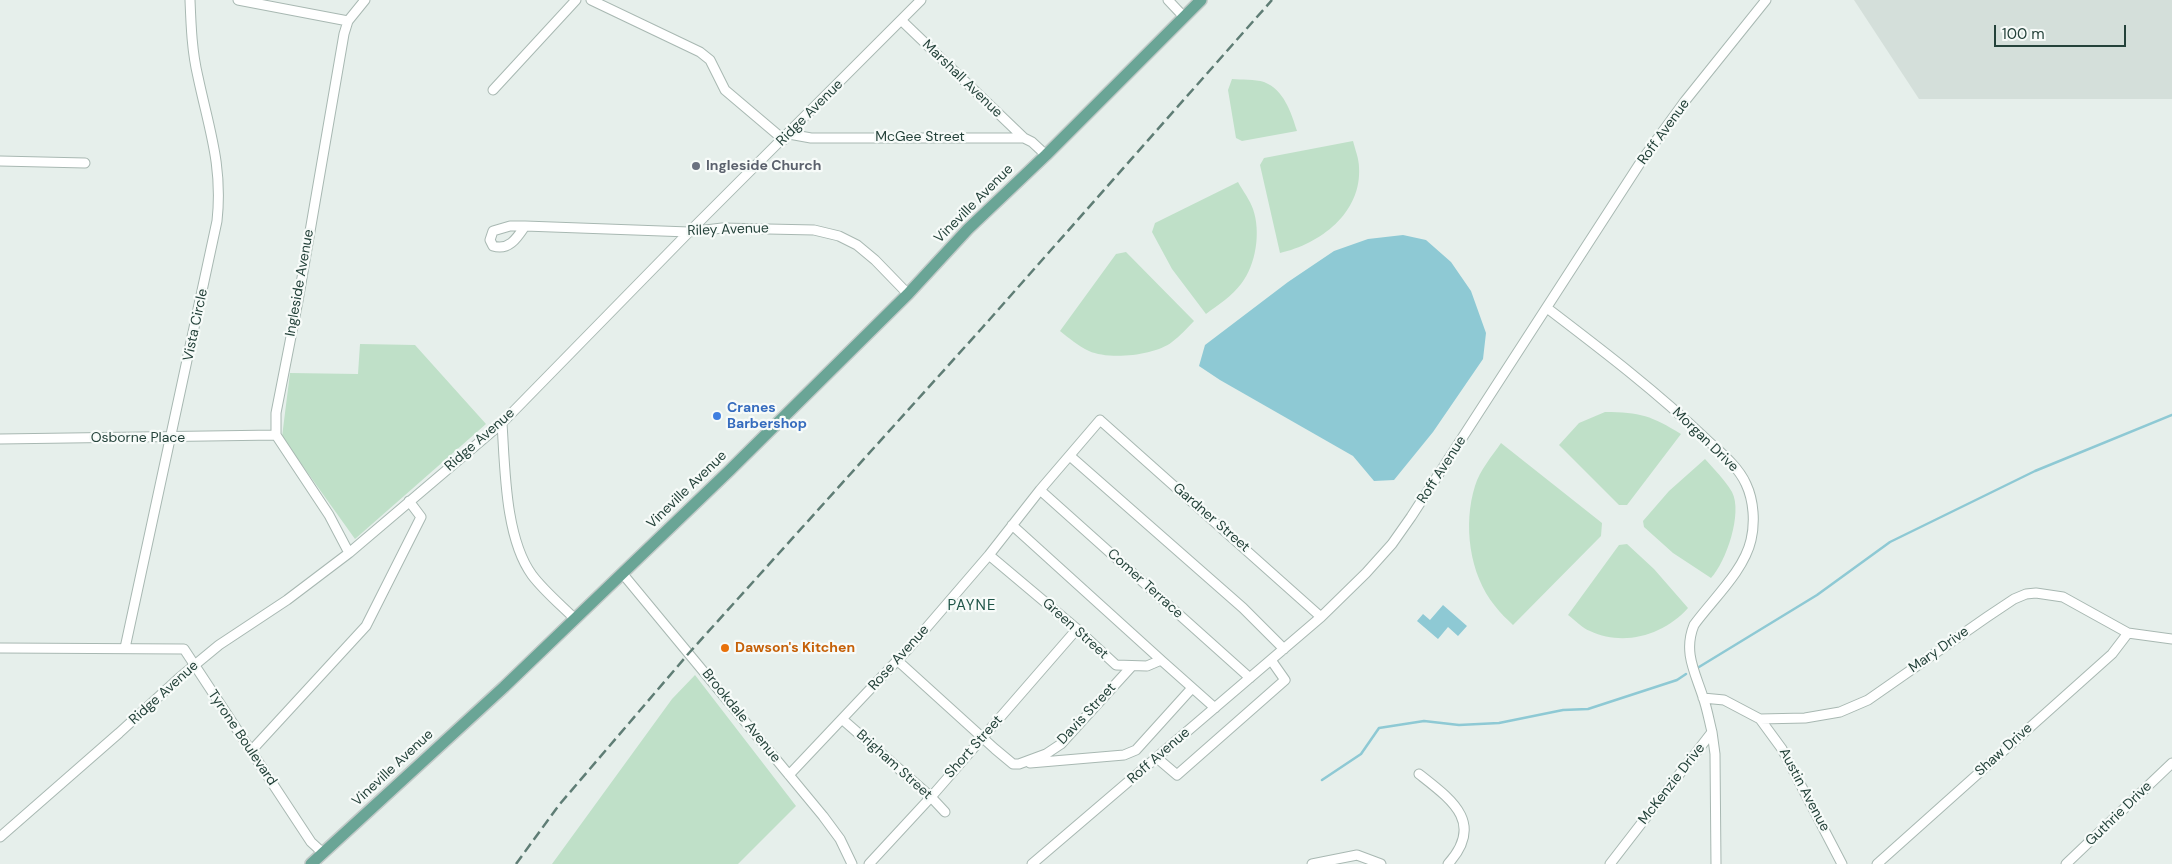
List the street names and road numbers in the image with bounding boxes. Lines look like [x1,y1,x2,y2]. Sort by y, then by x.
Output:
street label: Marshall Avenue [918,37,1006,121]
street label: Ridge Avenue [773,76,847,150]
street label: Roff Avenue [1635,96,1693,168]
street label: McGee Street [875,129,965,145]
street label: Vineville Avenue [931,161,1017,247]
street label: Riley Avenue [687,220,769,240]
street label: Ingleside Avenue [282,228,318,338]
street label: Vista Circle [180,287,212,363]
street label: Morgan Drive [1668,404,1742,476]
street label: Ridge Avenue [442,405,518,475]
street label: Osborne Place [91,430,185,446]
street label: Roff Avenue [1414,433,1470,507]
street label: Vineville Avenue [644,448,730,532]
street label: Gardner Street [1169,480,1253,556]
street label: Comer Terrace [1104,546,1186,622]
street label: Green Street [1039,595,1111,663]
street label: Rose Avenue [865,622,933,694]
street label: Mary Drive [1906,623,1972,677]
street label: Ridge Avenue [126,658,202,728]
street label: Brookdale Avenue [698,666,784,766]
street label: Davis Street [1054,680,1120,748]
street label: Tyrone Boulevard [204,687,280,789]
street label: Short Street [941,712,1007,782]
street label: Shaw Drive [1972,720,2036,780]
street label: Roff Avenue [1124,724,1194,788]
street label: Vineville Avenue [349,726,437,810]
street label: Brigham Street [853,727,935,803]
street label: McKenzie Drive [1635,740,1709,828]
street label: Austin Avenue [1775,745,1833,835]
street label: Guthrie Drive [2082,778,2156,850]

